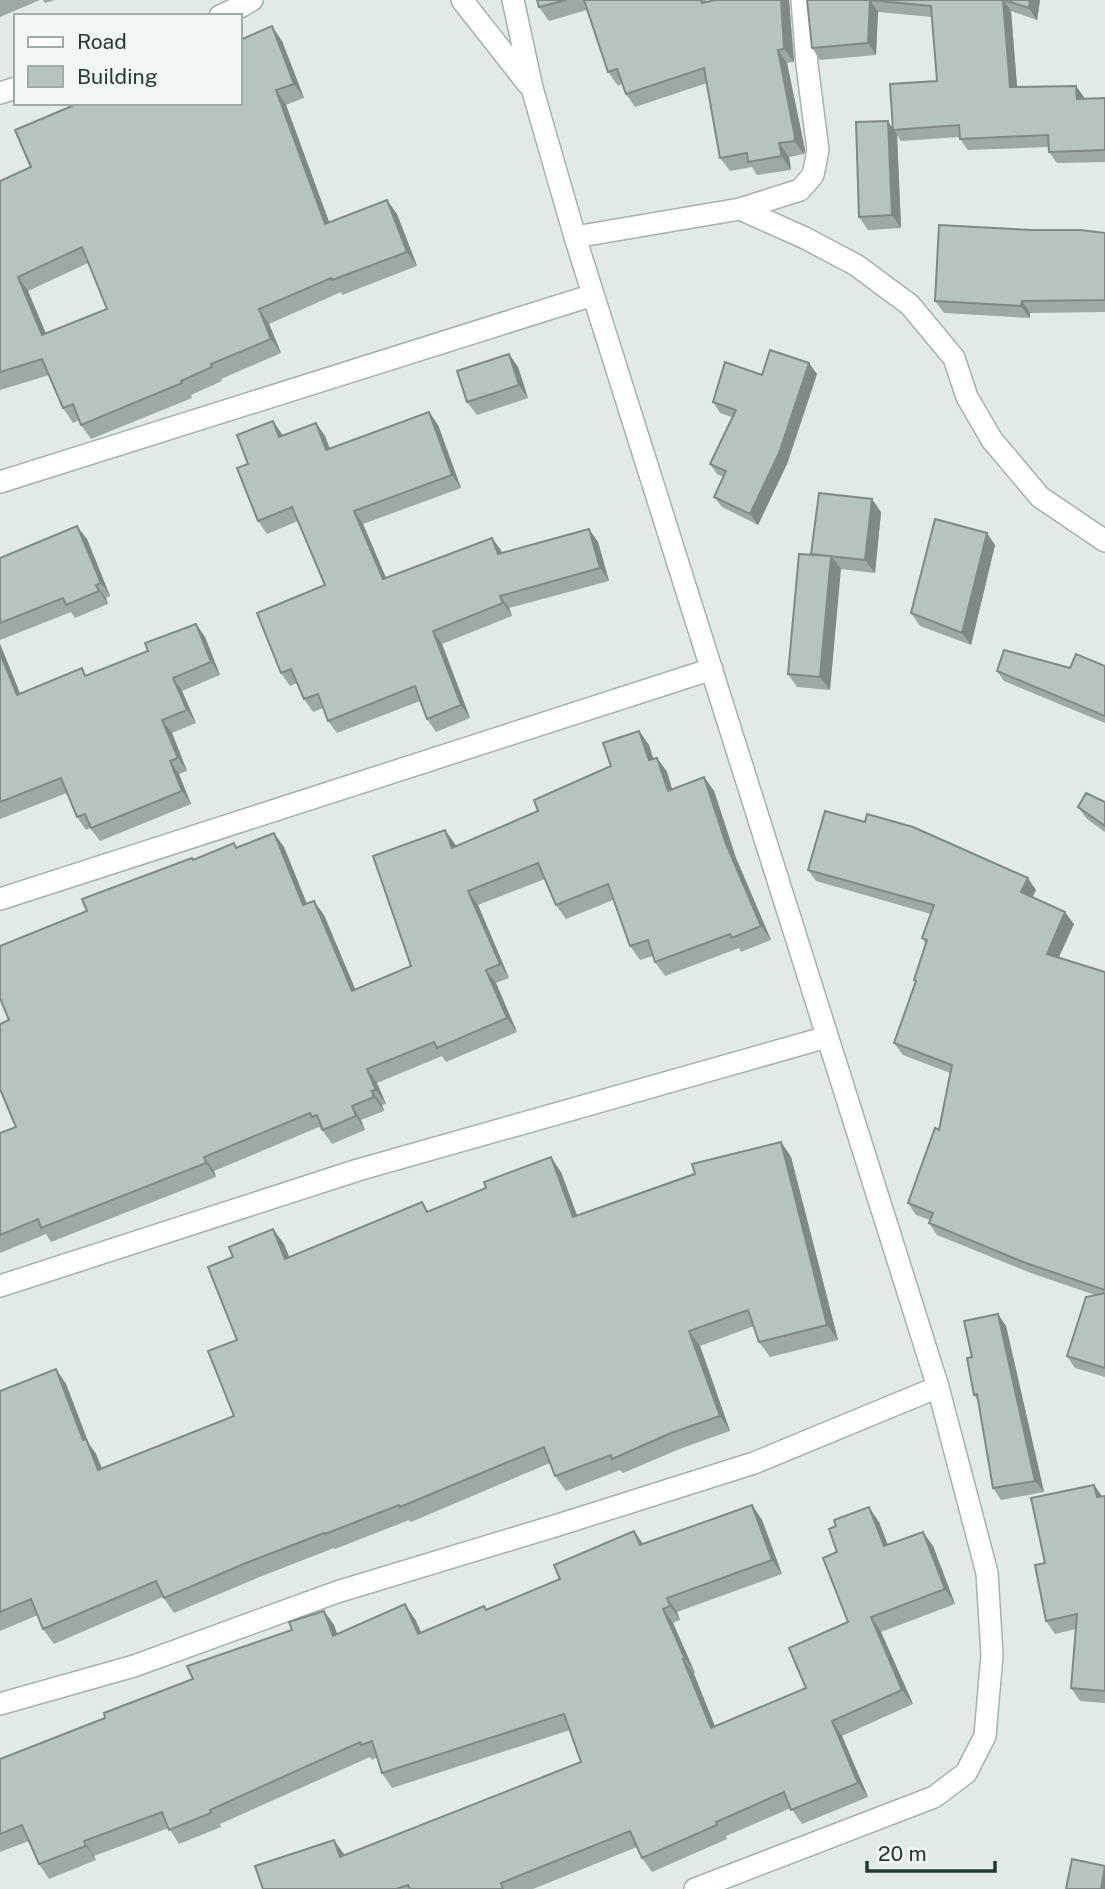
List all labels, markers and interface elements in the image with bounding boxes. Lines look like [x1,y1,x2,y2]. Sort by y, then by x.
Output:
legend [14,14,242,105]
text: Road [77,29,127,54]
text: Building [77,64,158,89]
scale bar [867,1829,995,1873]
text: 20 m [878,1841,927,1866]

